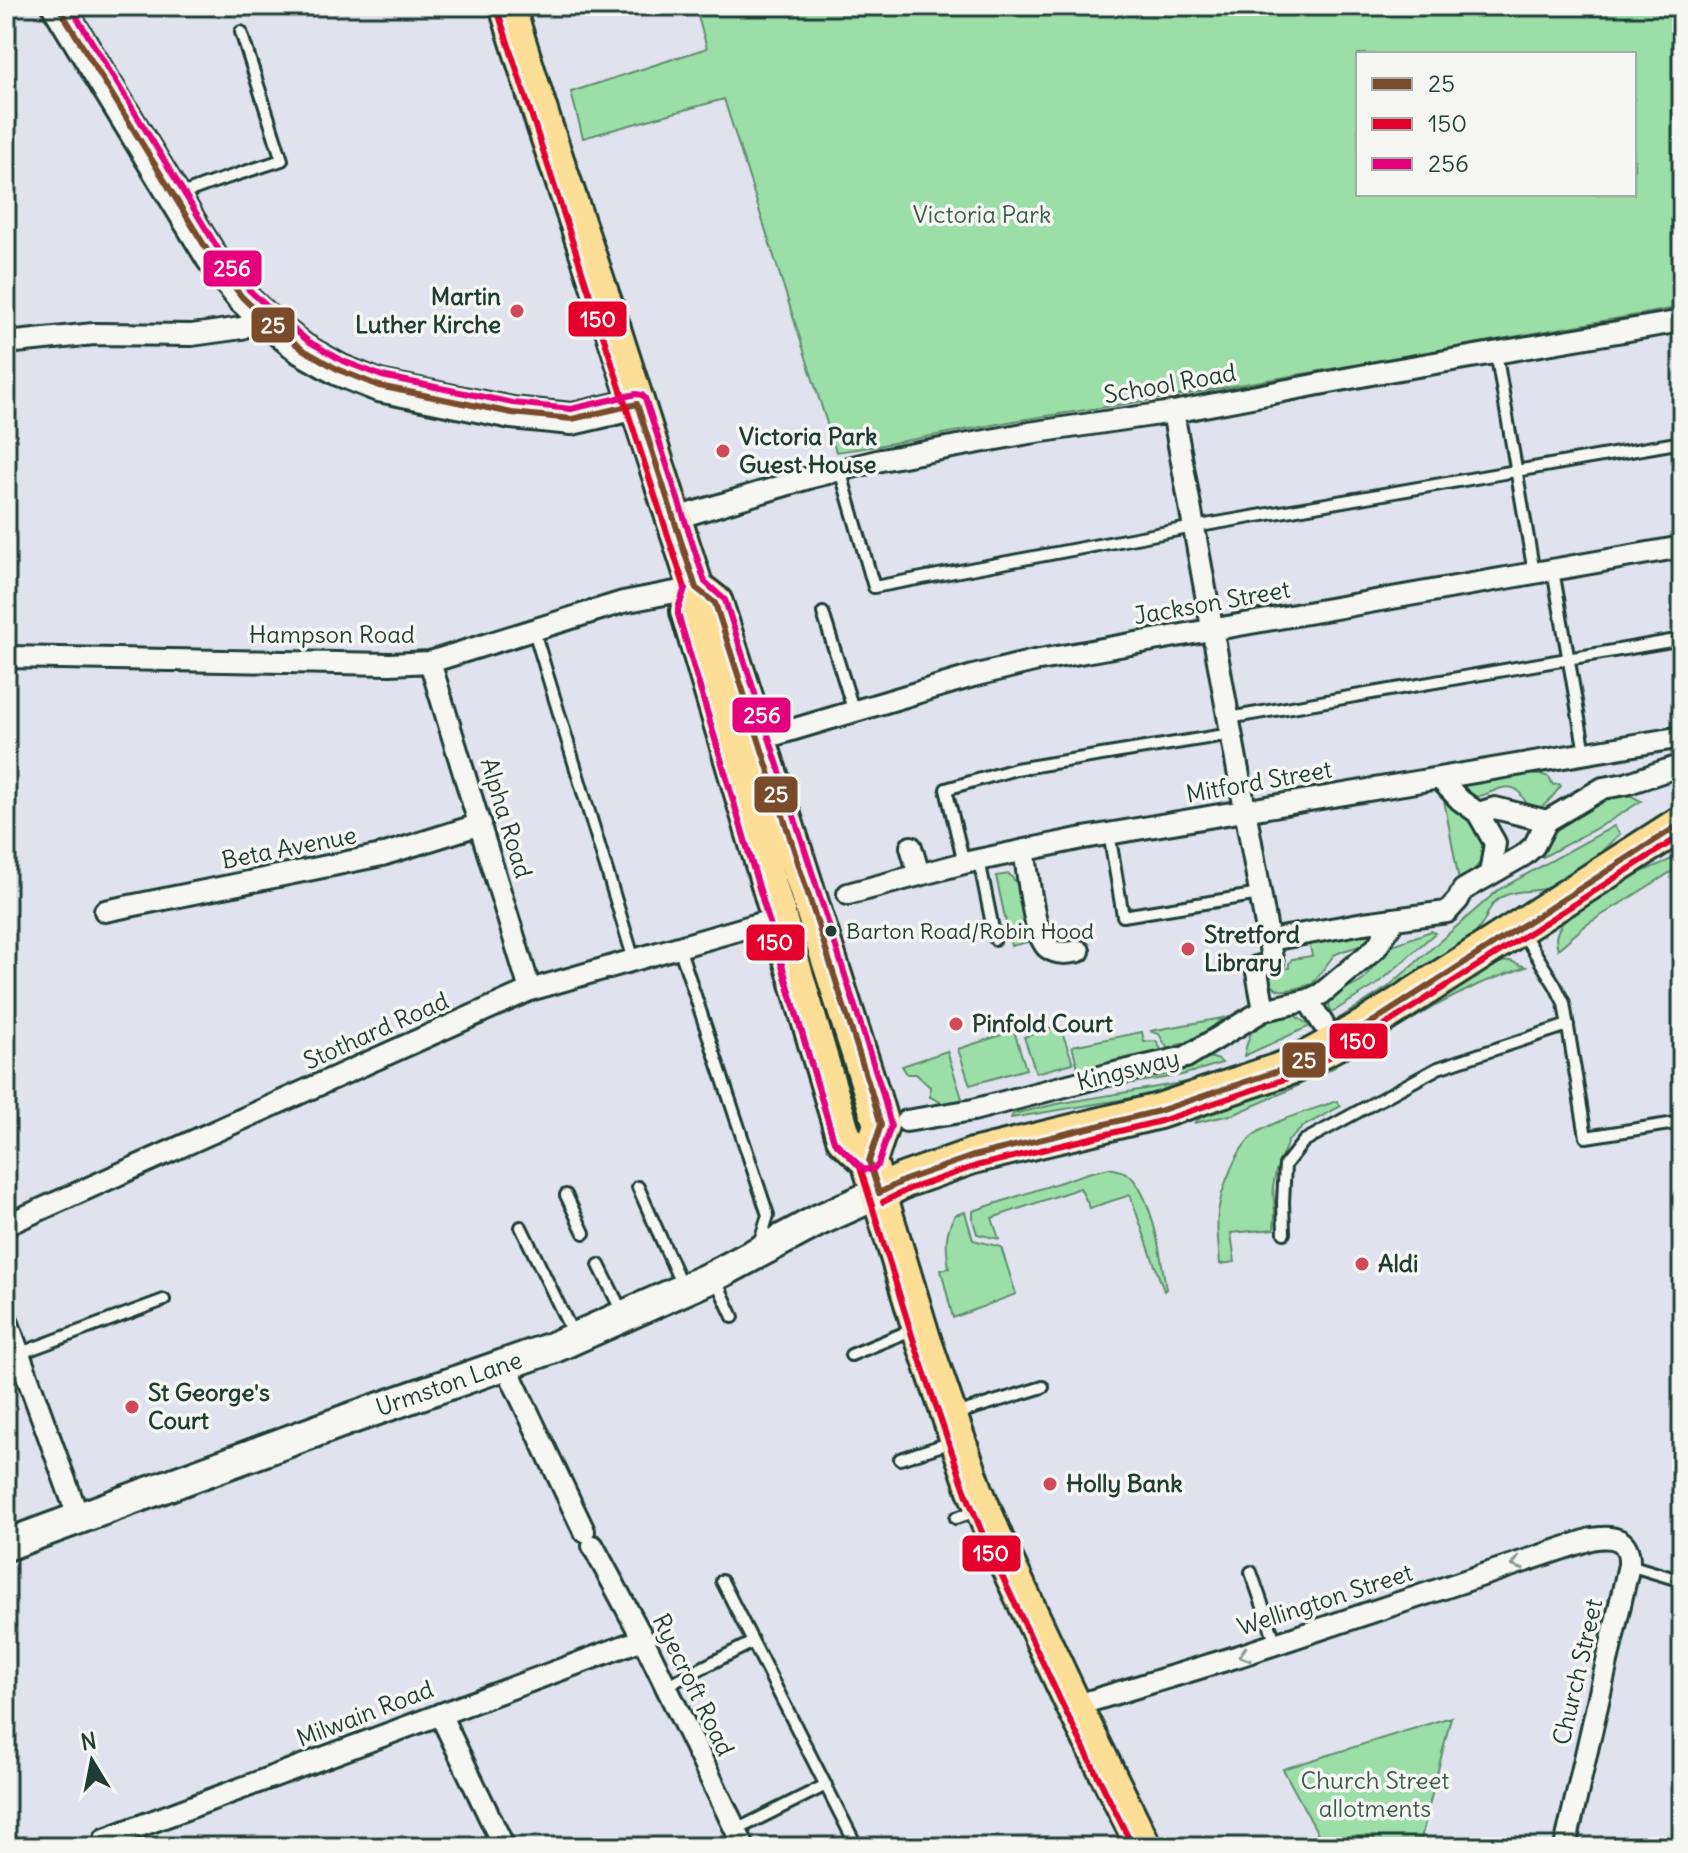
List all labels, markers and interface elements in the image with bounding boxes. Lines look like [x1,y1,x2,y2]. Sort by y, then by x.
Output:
legend [1356,52,1636,196]
text: 25 [1428,68,1455,98]
text: 150 [1428,108,1467,138]
text: 256 [1428,148,1469,178]
park label: Victoria Park [913,199,1051,229]
line badge: 256 [202,249,263,288]
text: 256 [213,254,251,282]
place label: Martin Luther Kirche [355,281,501,339]
line badge: 150 [567,300,628,338]
marker: Martin Luther Kirche [508,302,526,320]
text: 150 [580,305,616,333]
line badge: 25 [250,306,296,344]
text: 25 [261,311,285,339]
street label: School Road [1101,357,1238,409]
place label: Victoria Park Guest House [739,421,877,479]
marker: Victoria Park Guest House [714,442,732,460]
street label: Jackson Street [1131,574,1292,631]
street label: Hampson Road [249,619,415,649]
line badge: 256 [731,696,792,734]
text: 256 [743,701,781,729]
street label: Mitford Street [1184,753,1334,809]
street label: Alpha Road [474,754,539,881]
line badge: 25 [753,775,799,814]
text: 25 [764,780,788,808]
street label: Beta Avenue [219,819,359,875]
place label: Barton Road/Robin Hood [846,917,1094,945]
place label: Stretford Library [1204,919,1300,977]
line badge: 150 [745,923,806,962]
marker: Barton Road/Robin Hood [823,923,839,939]
text: 150 [757,928,793,956]
marker: Stretford Library [1179,940,1197,958]
street label: Stothard Road [298,985,453,1075]
place label: Pinfold Court [972,1008,1114,1038]
marker: Pinfold Court [947,1015,965,1033]
line badge: 150 [1328,1022,1389,1060]
text: 150 [1340,1027,1376,1055]
line badge: 25 [1281,1041,1327,1079]
street label: Kingsway [1073,1042,1182,1096]
text: 25 [1292,1046,1316,1074]
place label: Aldi [1378,1248,1418,1278]
marker: Aldi [1353,1255,1371,1273]
street label: Urmston Lane [372,1344,526,1422]
place label: St George's Court [148,1377,270,1435]
marker: St George's Court [123,1398,141,1416]
place label: Holly Bank [1066,1468,1182,1498]
marker: Holly Bank [1041,1475,1059,1493]
line badge: 150 [961,1534,1022,1573]
text: 150 [973,1539,1009,1567]
one-way arrow [1511,1554,1525,1570]
street label: Wellington Street [1233,1557,1416,1642]
street label: Church Street [1546,1596,1608,1748]
street label: Ryecroft Road [646,1608,741,1761]
one-way arrow [1237,1645,1251,1661]
street label: Milwain Road [292,1673,437,1753]
north arrow [52,1721,132,1801]
text: N [79,1726,98,1756]
park label: Church Street allotments [1301,1765,1449,1823]

